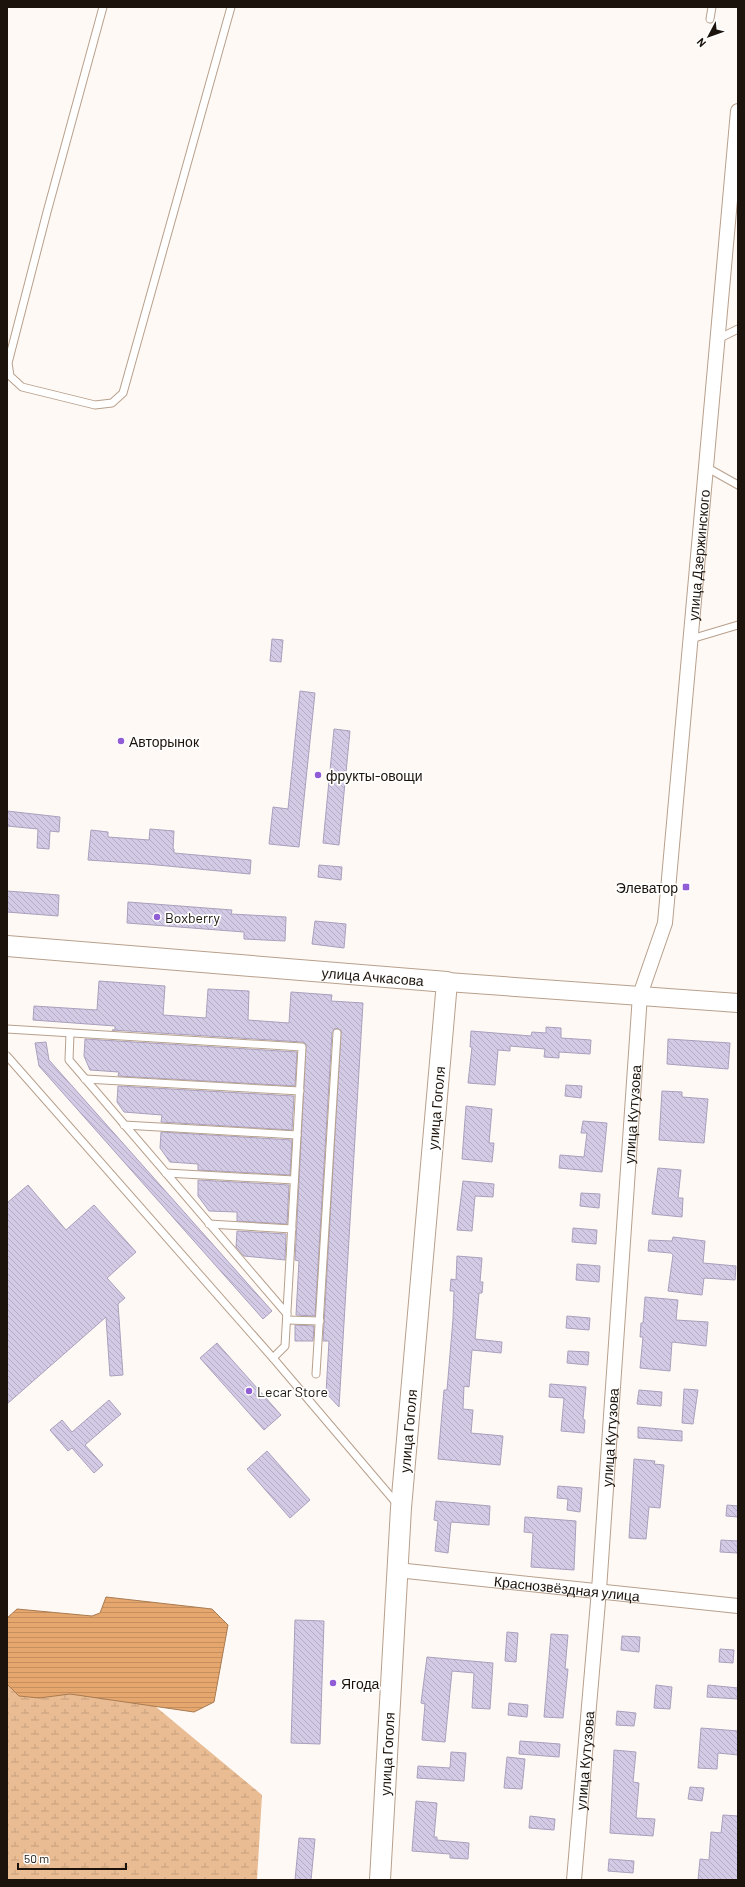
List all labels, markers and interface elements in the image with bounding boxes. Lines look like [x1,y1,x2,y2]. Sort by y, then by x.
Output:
north arrow [689,16,729,56]
text: N [694,36,708,50]
street label: улица Дзержинского [684,489,712,622]
place label: Авторынок [129,733,200,750]
marker: Авторынок [116,736,126,746]
place label: фрукты-овощи [326,767,423,784]
marker: фрукты-овощи [313,770,323,780]
place label: Элеватор [616,879,678,896]
marker: Элеватор [681,882,691,892]
place label: Boxberry [165,909,221,926]
marker: Boxberry [152,912,162,922]
street label: улица Ачкасова [321,963,425,989]
street label: улица Кутузова [620,1064,644,1164]
street label: улица Гоголя [424,1066,448,1150]
place label: Lecar Store [257,1383,328,1400]
marker: Lecar Store [244,1386,254,1396]
street label: улица Кутузова [598,1387,621,1488]
street label: улица Гоголя [396,1389,420,1473]
street label: Краснозвёздная улица [493,1572,641,1604]
place label: Ягода [341,1675,380,1692]
marker: Ягода [328,1678,338,1688]
street label: улица Кутузова [572,1710,597,1811]
street label: улица Гоголя [376,1712,398,1796]
scale bar [18,1845,126,1871]
text: 50 m [24,1851,49,1865]

